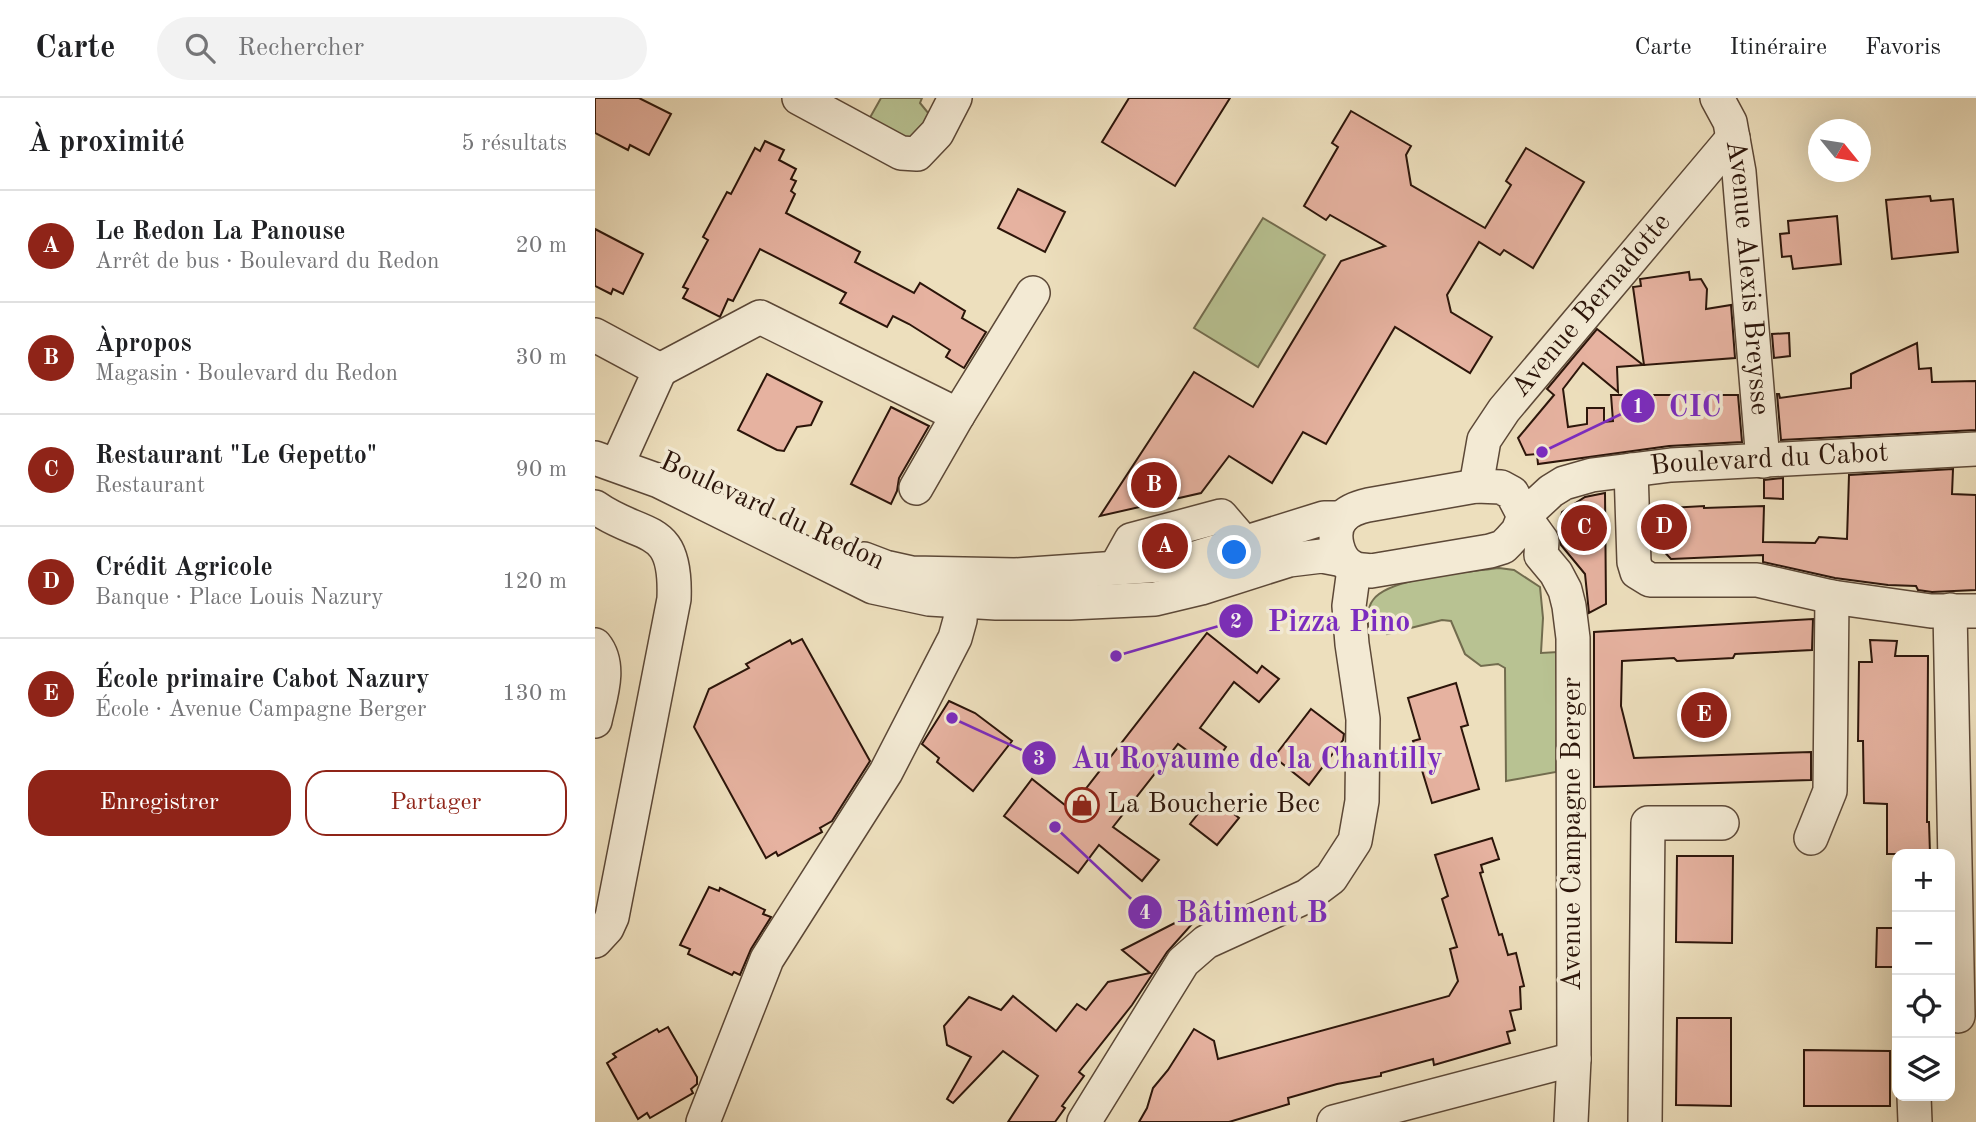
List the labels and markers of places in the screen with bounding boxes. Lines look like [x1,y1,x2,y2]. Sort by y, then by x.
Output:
callout: CIC [1620,380,1736,431]
pin: B [1131,459,1177,511]
pin: D [1641,501,1687,553]
pin: C [1561,502,1607,554]
pin: A [1142,520,1188,572]
callout: Pizza Pino [1219,595,1425,646]
pin: E [1681,689,1727,741]
callout: Au Royaume de la Chantilly [1022,732,1456,783]
shop icon: La Boucherie Bec [1063,786,1101,824]
place label: La Boucherie Bec [1107,791,1320,819]
callout: Bâtiment B [1127,886,1342,937]

